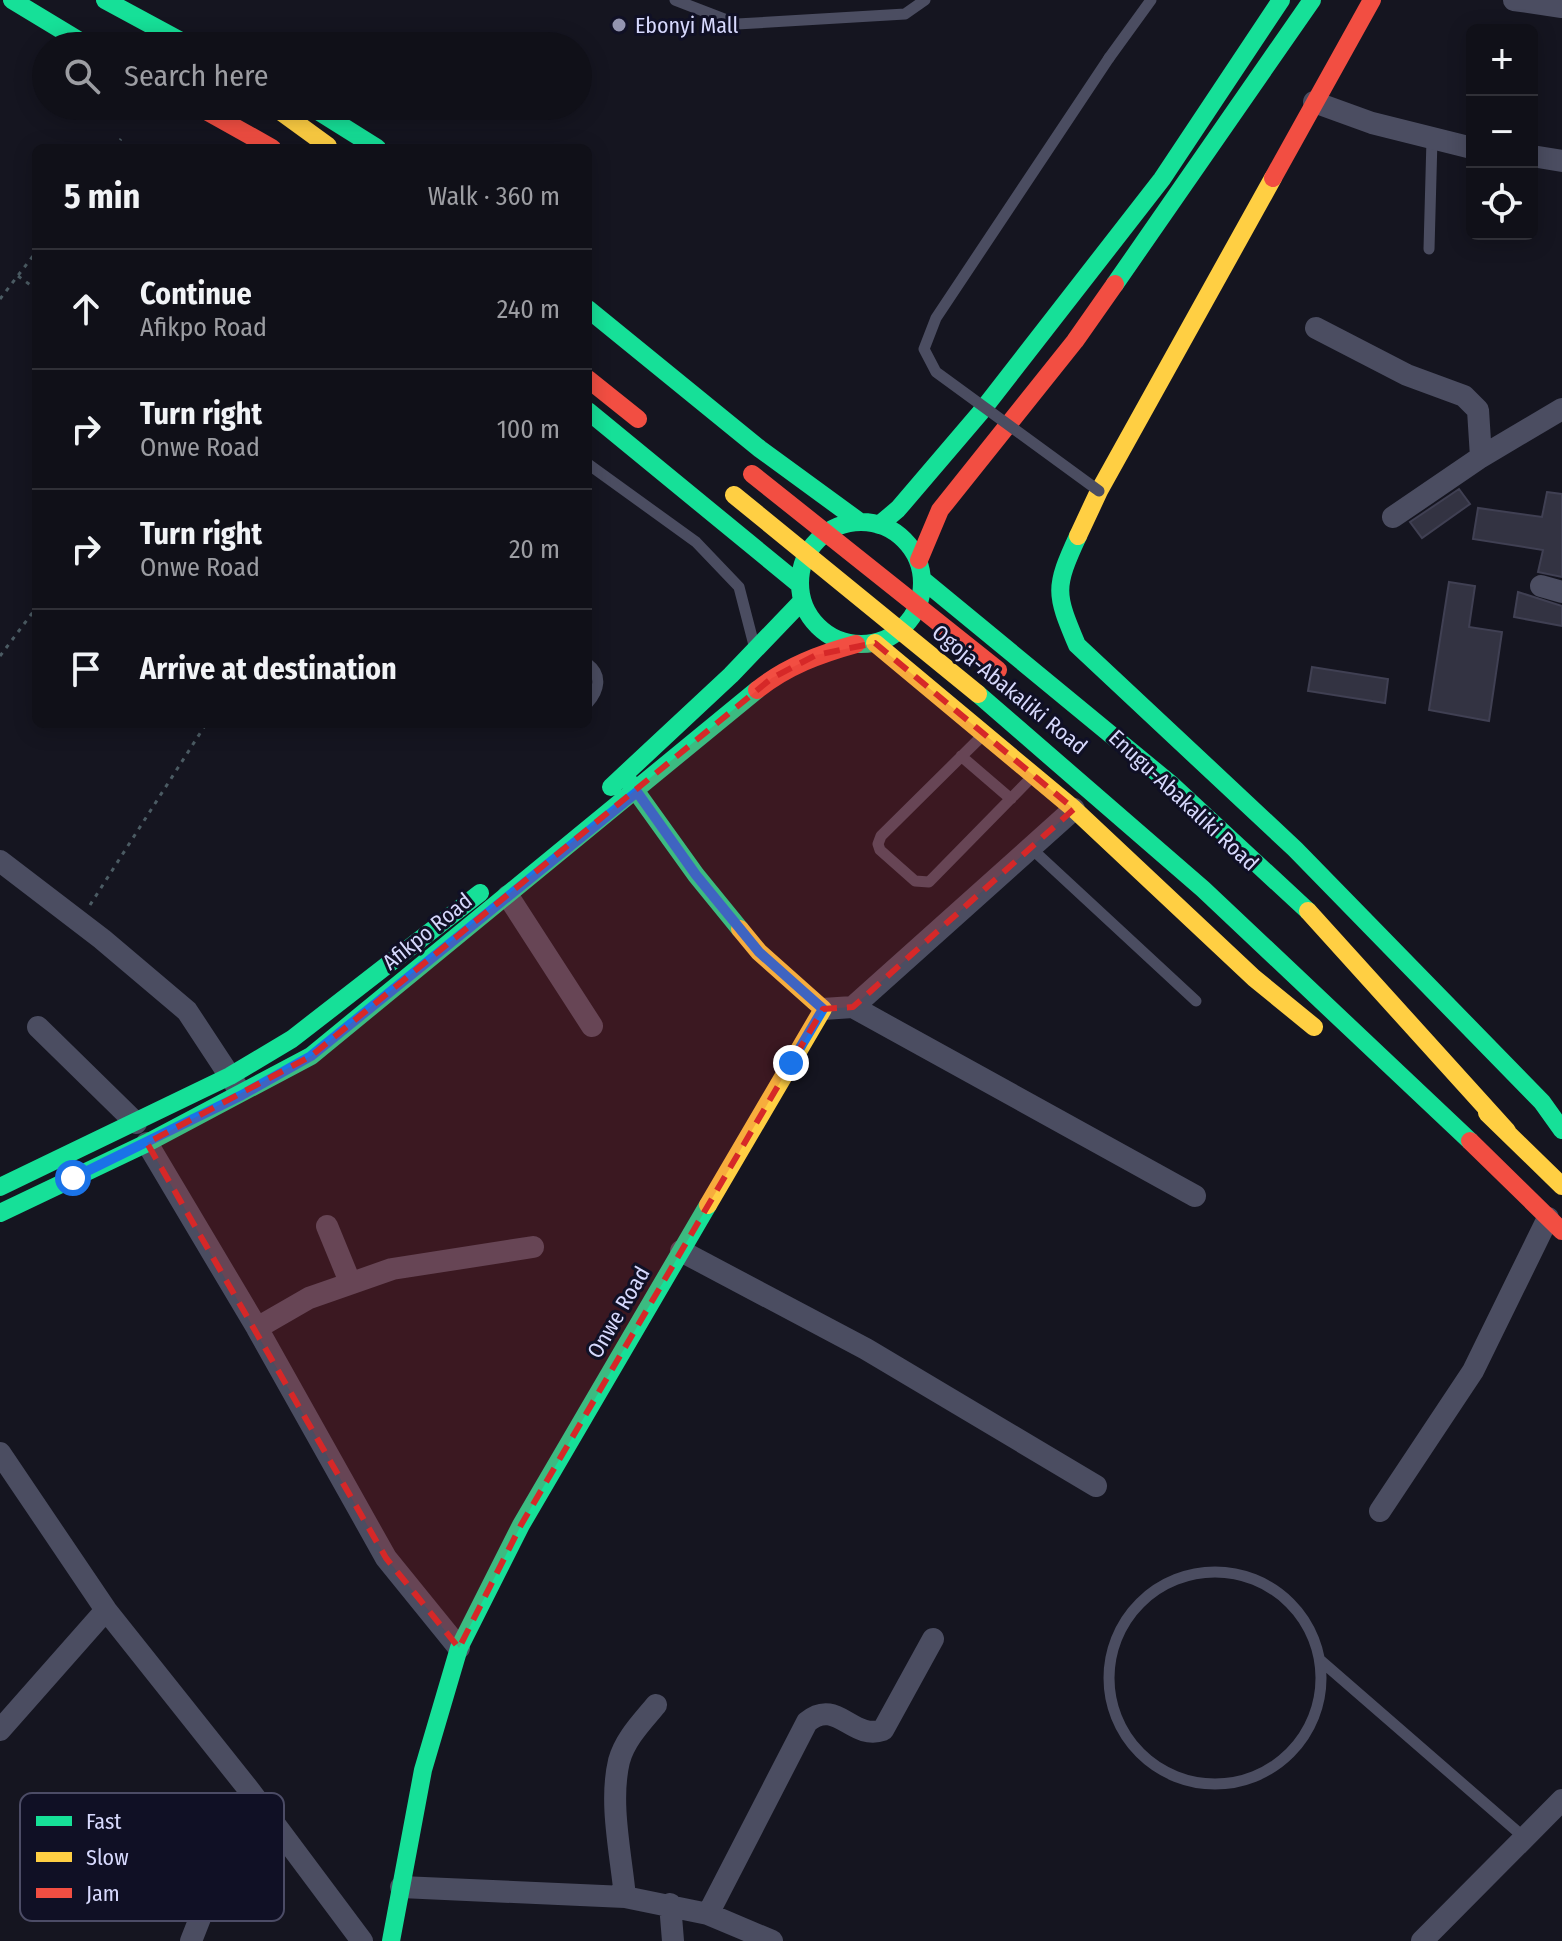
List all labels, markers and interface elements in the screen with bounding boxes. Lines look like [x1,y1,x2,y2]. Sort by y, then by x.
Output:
place label: Ebonyi Mall [635,12,739,39]
marker: Ebonyi Mall [610,16,628,34]
map controls [1466,24,1538,240]
button: + [1466,24,1538,96]
search box [32,32,592,120]
icon: search [60,54,104,98]
text: Search here [124,58,269,94]
button: − [1466,96,1538,168]
button: locate [1466,168,1538,240]
text: 5 min [64,176,140,217]
text: Walk · 360 m [428,181,560,212]
text: Continue [140,276,252,312]
icon: ahead [64,287,108,331]
text: 240 m [497,294,560,325]
text: Afikpo Road [140,312,267,343]
text: Turn right [140,396,262,432]
icon: right [64,407,108,451]
text: 100 m [497,414,560,445]
text: Onwe Road [140,432,260,463]
text: Turn right [140,516,262,552]
icon: right [64,527,108,571]
text: 20 m [509,534,560,565]
text: Onwe Road [140,552,260,583]
street label: Ogoja-Abakaliki Road [927,619,1093,760]
icon: arrive [64,647,108,691]
text: Arrive at destination [140,651,397,687]
street label: Enugu-Abakaliki Road [1103,724,1264,877]
street label: Afikpo Road [377,887,478,976]
route end [773,1045,809,1081]
route start [55,1160,91,1196]
street label: Onwe Road [581,1262,655,1363]
legend [20,1793,284,1921]
text: Fast [86,1808,122,1835]
text: Slow [86,1844,129,1871]
text: Jam [86,1880,120,1907]

